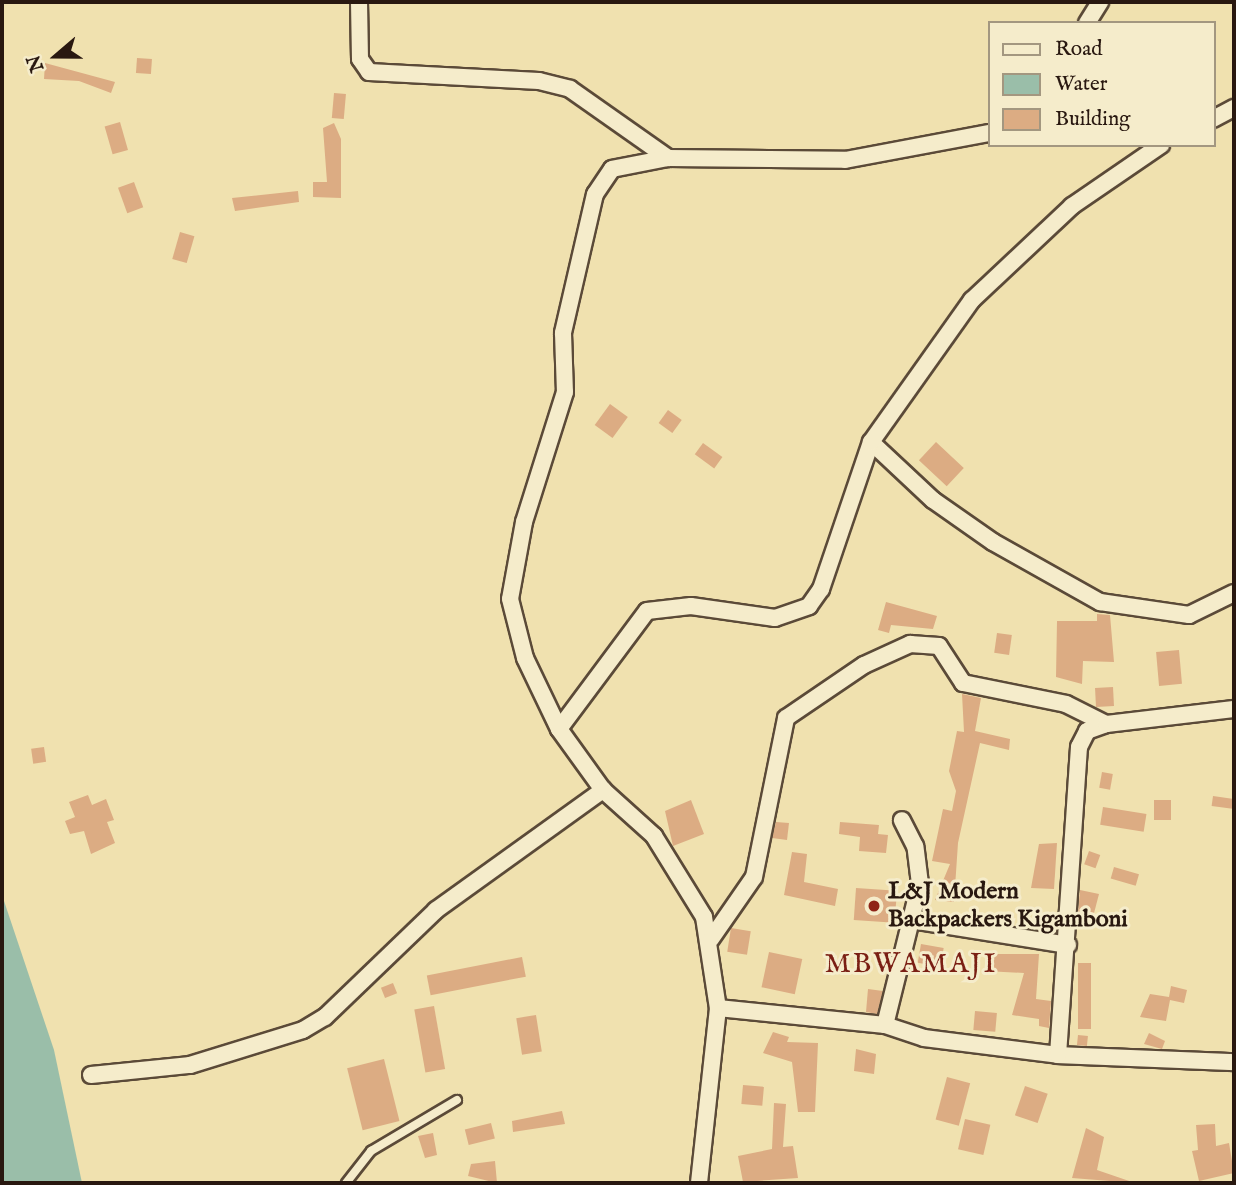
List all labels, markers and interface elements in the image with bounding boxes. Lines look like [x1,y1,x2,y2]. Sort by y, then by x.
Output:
north arrow [21,21,91,91]
legend [988,21,1215,147]
text: Road [1055,36,1102,63]
text: N [22,51,50,75]
text: Water [1055,71,1107,98]
text: Building [1055,106,1130,133]
place label: L&J Modern Backpackers Kigamboni [888,878,1128,934]
marker: L&J Modern Backpackers Kigamboni [866,898,882,914]
district label: MBWAMAJI [826,948,996,982]

